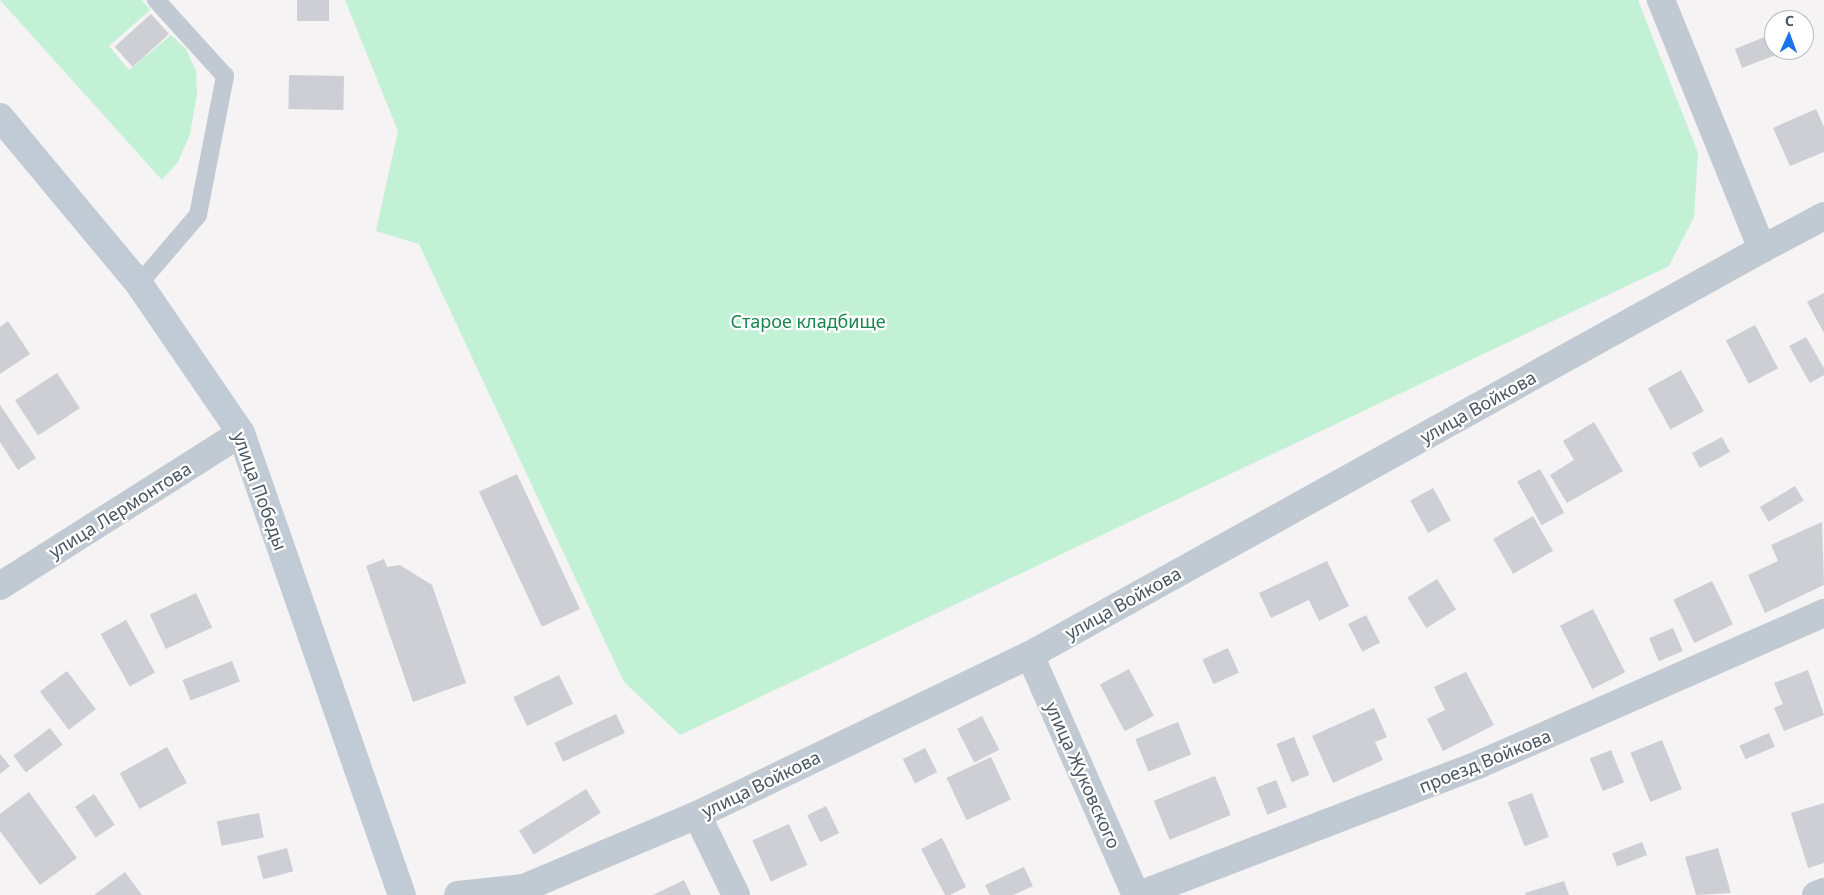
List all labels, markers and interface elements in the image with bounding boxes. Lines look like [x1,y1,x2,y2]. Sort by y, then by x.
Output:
north arrow [1764,10,1814,60]
text: С [1785,11,1794,30]
park label: Старое кладбище [730,310,886,332]
street label: улица Войкова [1416,366,1540,448]
street label: улица Победы [229,429,291,553]
street label: улица Лермонтова [45,457,195,563]
street label: улица Войкова [1061,562,1185,644]
street label: улица Жуковского [1041,698,1125,852]
street label: проезд Войкова [1416,725,1554,797]
street label: улица Войкова [698,746,824,822]

